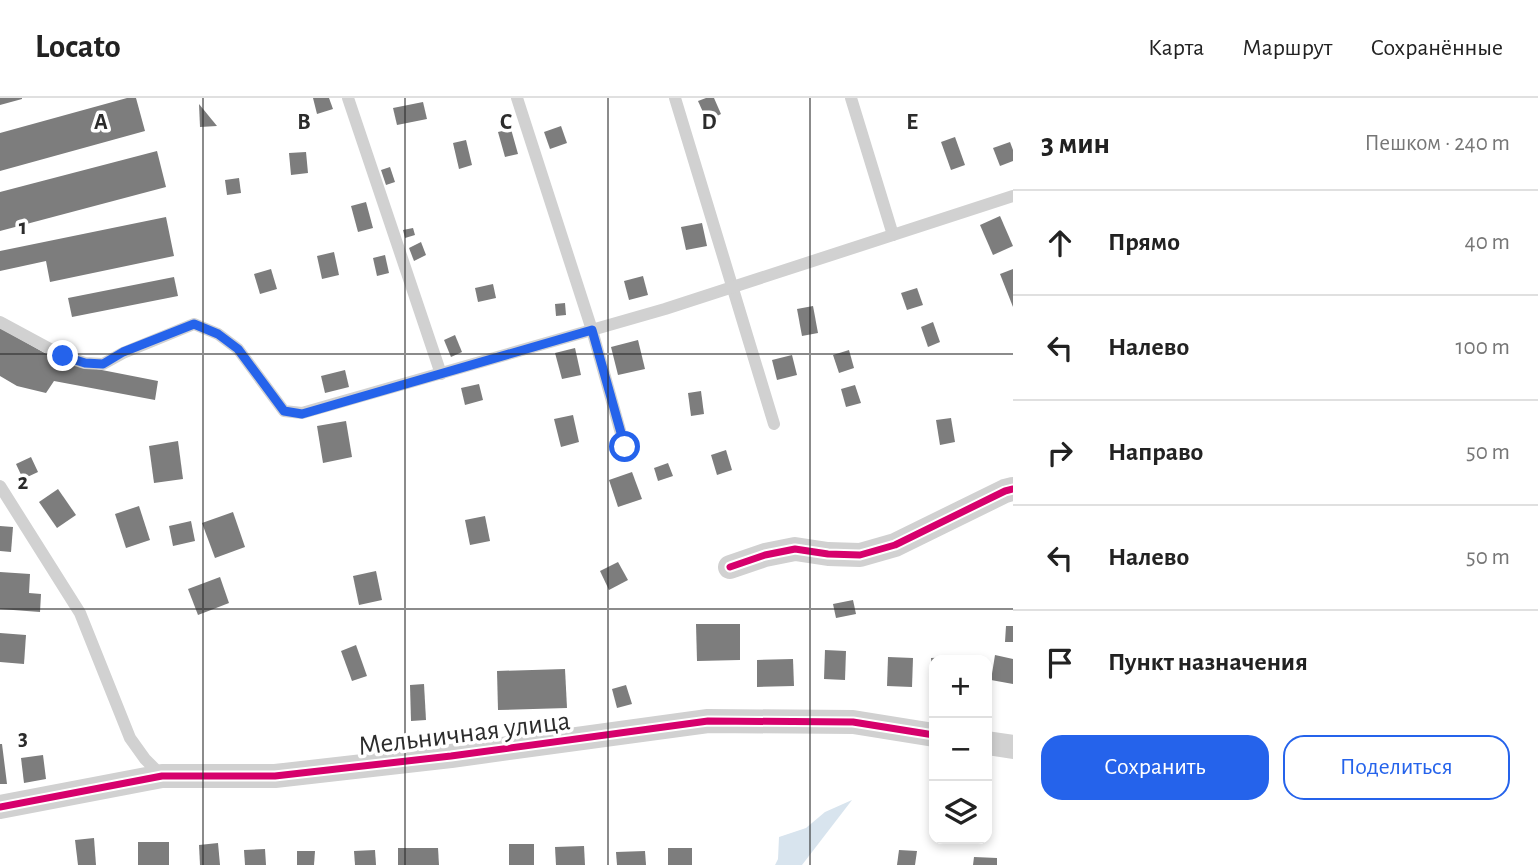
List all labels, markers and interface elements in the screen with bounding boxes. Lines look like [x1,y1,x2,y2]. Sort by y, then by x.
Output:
text: Locato [35,31,121,64]
text: Карта [1148,36,1204,60]
text: Маршрут [1242,36,1332,60]
text: Сохранённые [1370,36,1503,60]
text: A [94,111,108,134]
text: B [297,111,311,134]
text: C [500,111,512,134]
text: D [701,111,717,134]
text: E [906,111,918,134]
text: 3 мин [1041,129,1110,159]
text: Пешком · 240 m [1365,132,1510,155]
text: 1 [19,216,27,239]
icon: ahead [1041,224,1079,262]
text: Прямо [1108,229,1180,255]
text: 40 m [1465,231,1510,254]
icon: left [1041,329,1079,367]
text: Налево [1108,334,1189,360]
text: 100 m [1456,336,1510,359]
route end [47,340,78,371]
route start [609,431,640,462]
icon: right [1041,434,1079,472]
text: Направо [1108,439,1203,465]
text: 50 m [1466,441,1510,464]
text: 2 [18,471,29,494]
icon: left [1041,539,1079,577]
text: Налево [1108,544,1189,570]
text: 50 m [1466,546,1510,569]
icon: arrive [1041,644,1079,682]
text: Пункт назначения [1108,649,1308,675]
map controls [929,655,992,844]
button: + [929,655,992,718]
street label: Мельничная улица [356,707,572,761]
button: − [929,718,992,781]
text: 3 [18,727,28,750]
button: Сохранить [1041,735,1269,800]
button: Поделиться [1283,735,1510,800]
button: layers [929,781,992,844]

